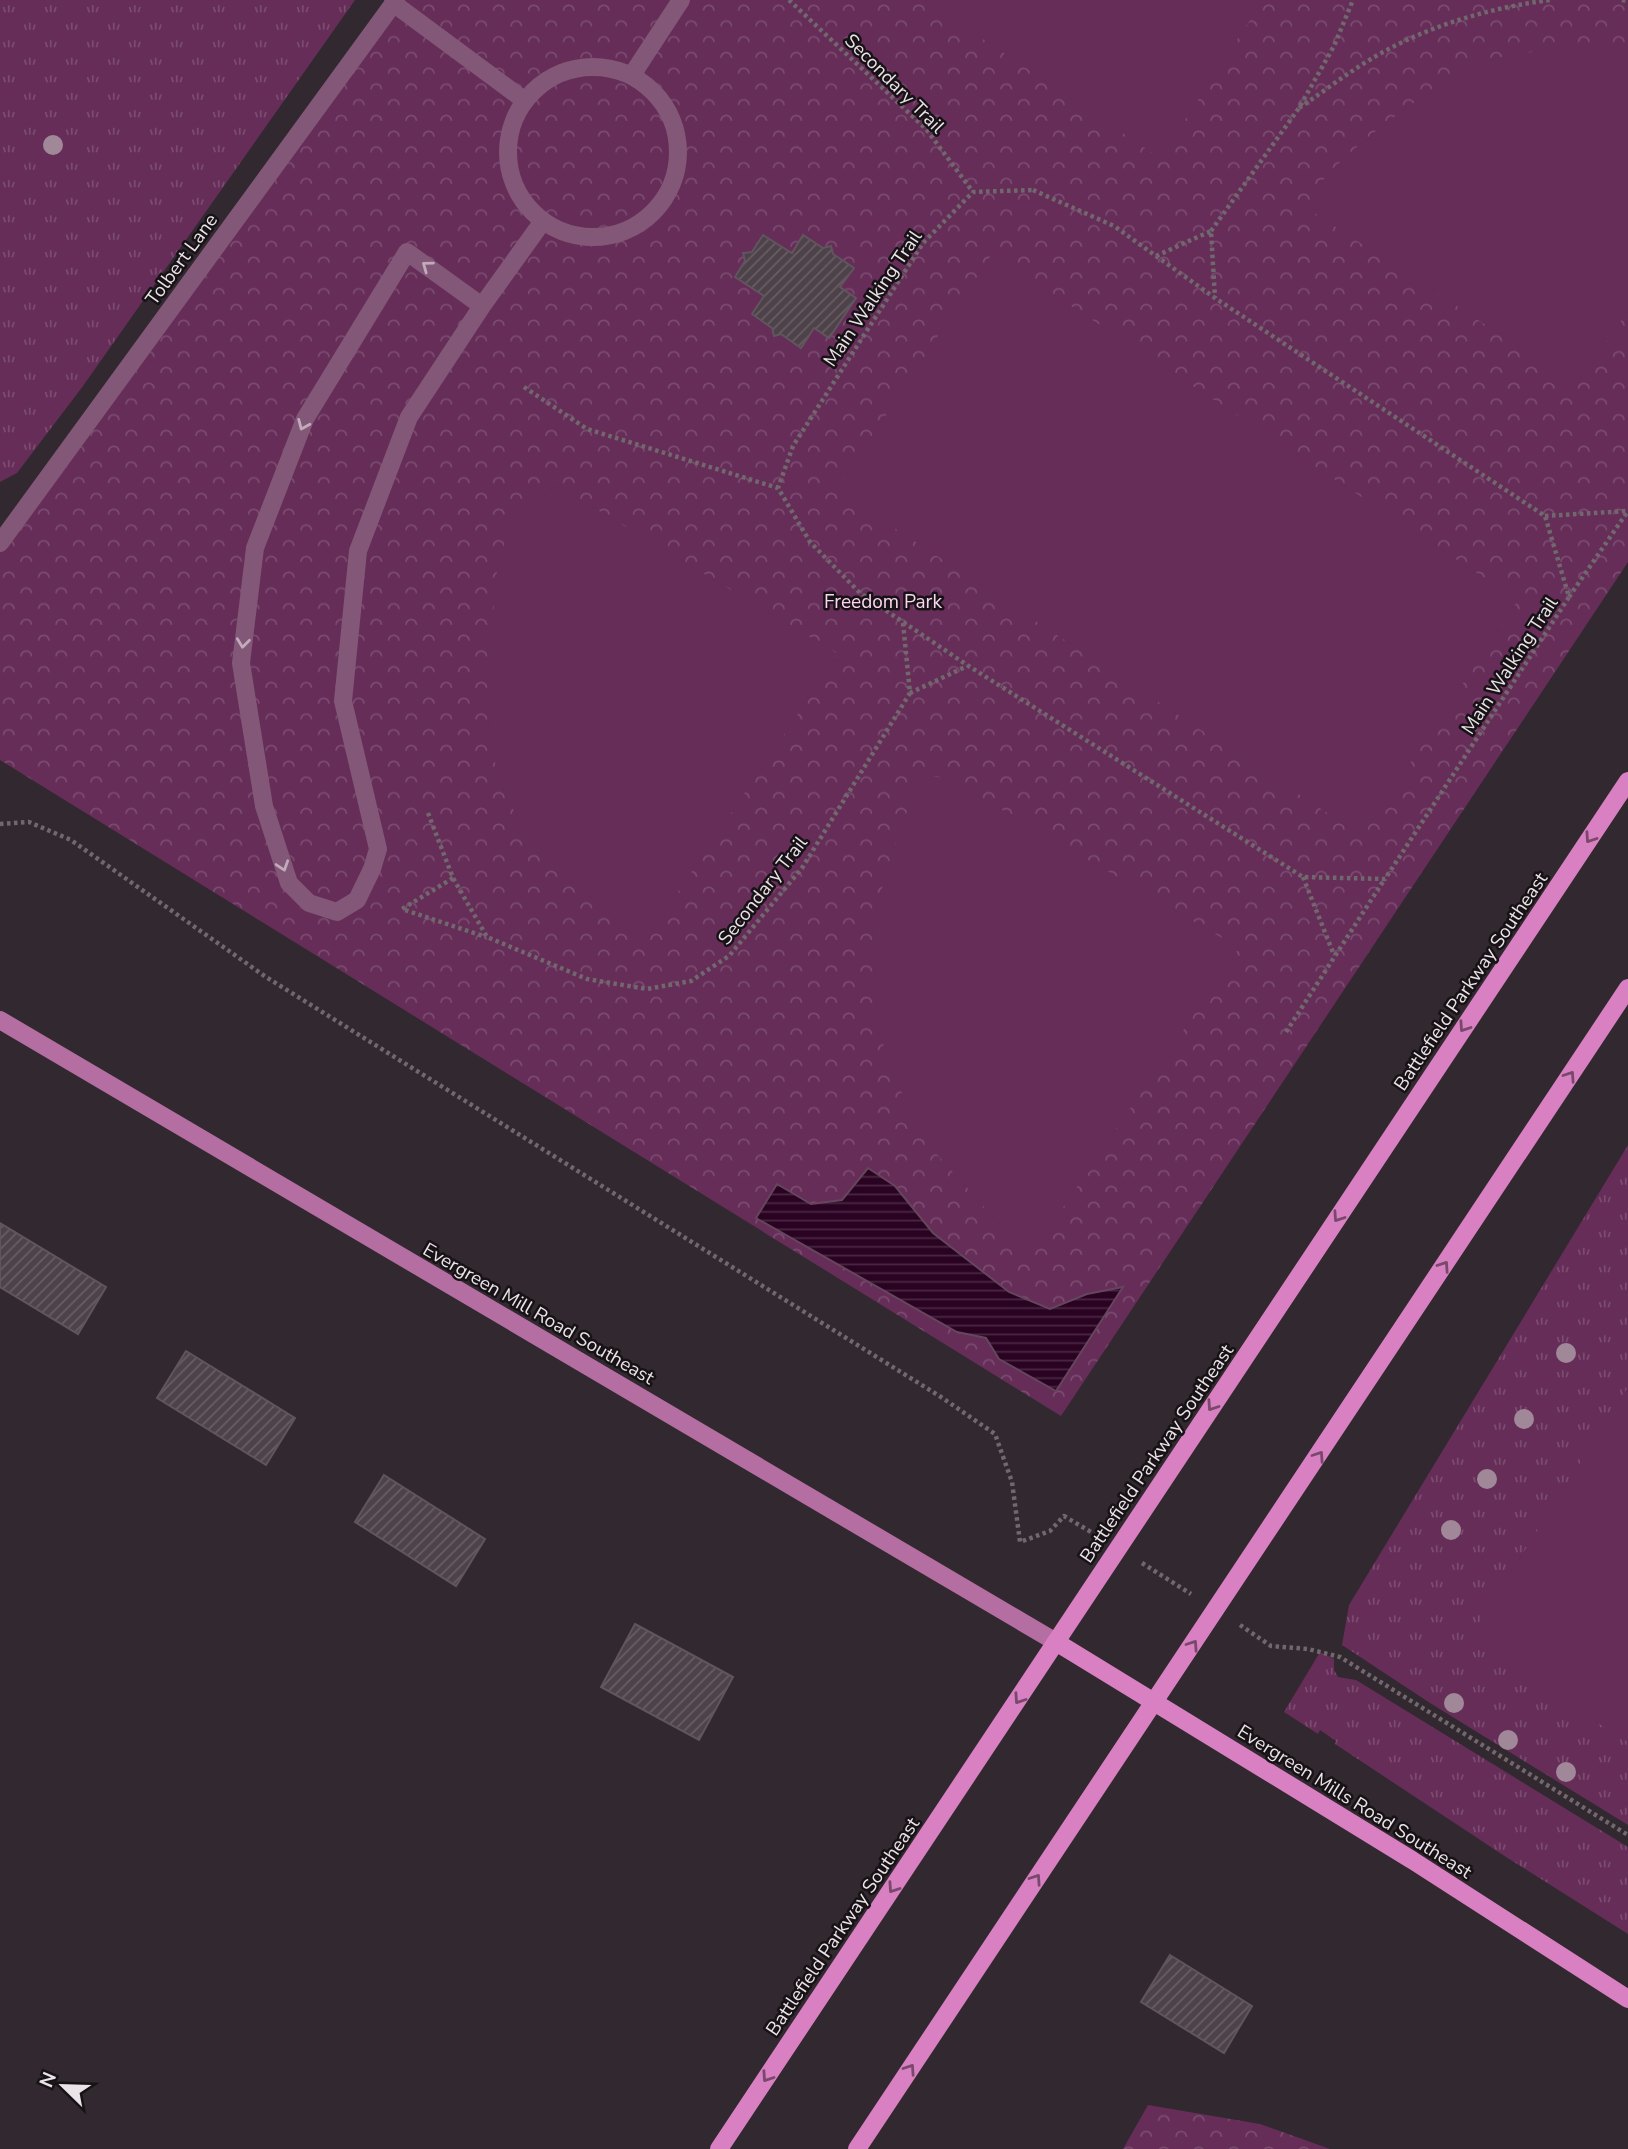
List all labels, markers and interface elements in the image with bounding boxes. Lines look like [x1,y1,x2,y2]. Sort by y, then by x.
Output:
street label: Secondary Trail [839,28,950,140]
street label: Tolbert Lane [140,208,224,311]
street label: Main Walking Trail [817,225,928,372]
one-way arrow [422,262,435,274]
one-way arrow [297,418,311,431]
park label: Freedom Park [824,589,942,615]
street label: Main Walking Trail [1456,591,1564,739]
one-way arrow [236,637,251,649]
street label: Secondary Trail [712,830,814,951]
one-way arrow [1586,830,1598,843]
one-way arrow [275,859,289,871]
street label: Battlefield Parkway Southeast [1388,867,1554,1096]
one-way arrow [1460,1019,1472,1032]
one-way arrow [1561,1071,1574,1084]
one-way arrow [1333,1209,1346,1222]
street label: Evergreen Mill Road Southeast [418,1237,659,1391]
one-way arrow [1436,1261,1448,1274]
street label: Battlefield Parkway Southeast [1074,1339,1240,1568]
one-way arrow [1208,1398,1220,1411]
one-way arrow [1310,1450,1323,1463]
one-way arrow [1184,1640,1197,1653]
one-way arrow [1014,1691,1027,1704]
street label: Evergreen Mills Road Southeast [1232,1719,1477,1885]
street label: Battlefield Parkway Southeast [760,1812,926,2041]
one-way arrow [1028,1874,1041,1887]
one-way arrow [888,1880,901,1893]
north arrow [28,2051,98,2121]
one-way arrow [902,2064,914,2077]
text: N [34,2068,63,2091]
one-way arrow [762,2070,775,2083]

